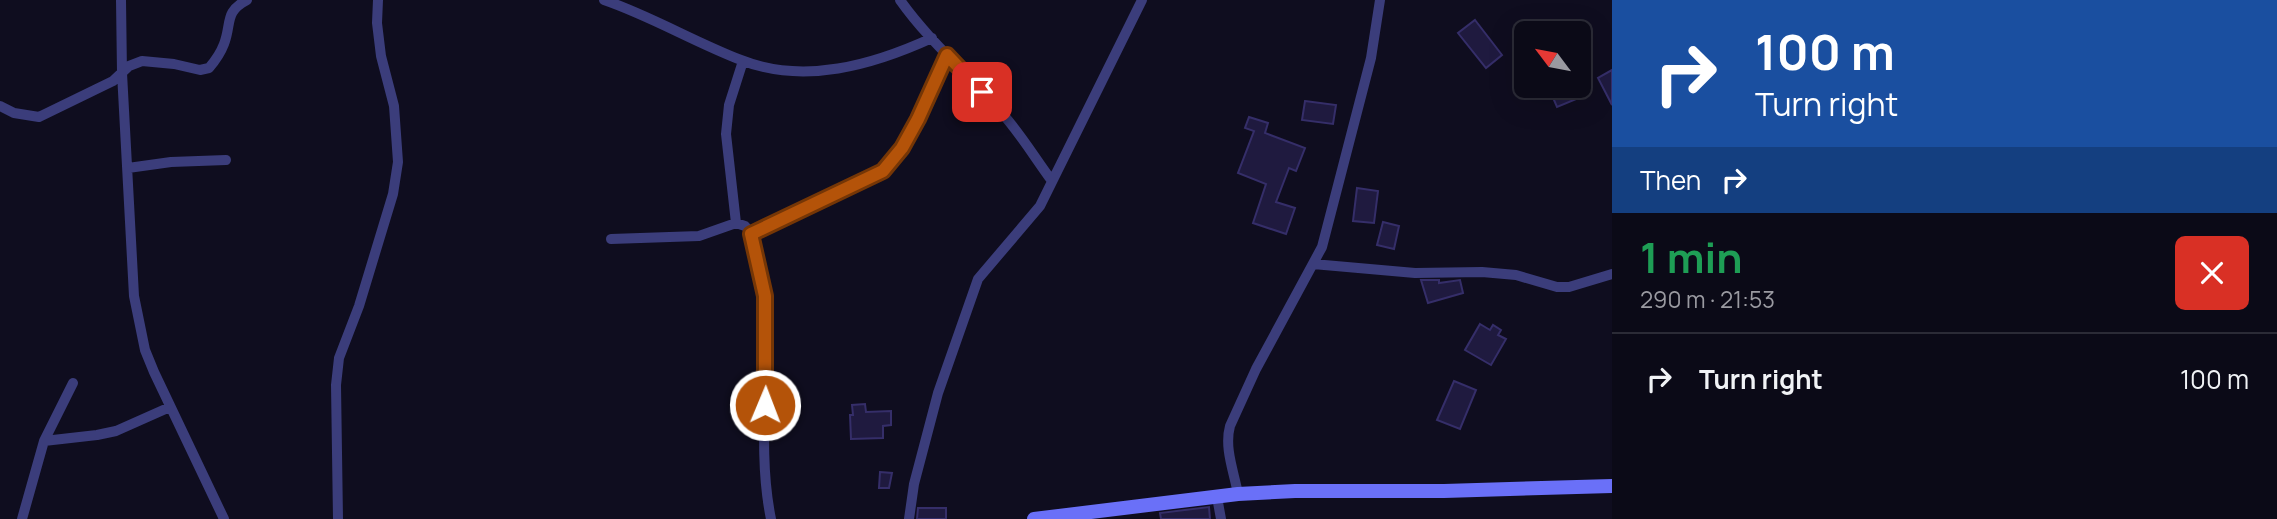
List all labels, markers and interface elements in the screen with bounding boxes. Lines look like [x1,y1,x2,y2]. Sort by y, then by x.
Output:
text: 100 m [1755,18,1895,85]
north arrow [1514,21,1591,98]
map controls [1514,21,1591,98]
icon: right [1640,28,1731,119]
pin [952,62,1012,122]
icon: arrive [963,73,1001,111]
text: Turn right [1755,82,1898,126]
icon: right [1715,161,1753,199]
text: Then [1640,162,1701,198]
text: 1 min [1640,228,1743,286]
button: close [2175,236,2249,310]
text: 290 m · 21:53 [1640,283,1775,315]
icon: right [1640,360,1678,398]
text: Turn right [1699,361,1823,397]
text: 100 m [2180,361,2249,397]
position arrow [728,368,802,442]

